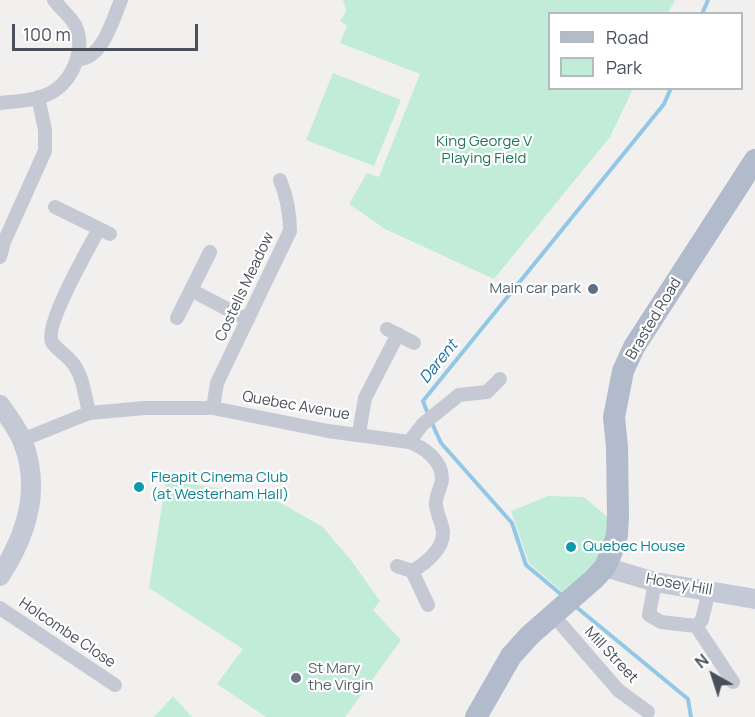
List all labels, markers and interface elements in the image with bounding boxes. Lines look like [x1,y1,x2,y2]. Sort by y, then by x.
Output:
scale bar [15,12,201,50]
legend [548,12,743,90]
text: 100 m [23,22,71,46]
text: Road [606,25,649,49]
text: Park [606,55,642,79]
park label: King George V Playing Field [436,133,532,168]
street label: Costells Meadow [212,230,278,344]
street label: Brasted Road [622,275,686,363]
place label: Main car park [490,280,581,298]
marker: Main car park [586,282,600,296]
water label: Darent [416,336,462,388]
street label: Quebec Avenue [241,388,351,424]
place label: Fleapit Cinema Club (at Westerham Hall) [151,469,289,504]
marker: Fleapit Cinema Club (at Westerham Hall) [132,480,146,494]
place label: Quebec House [583,538,685,556]
marker: Quebec House [564,540,578,554]
street label: Hosey Hill [644,570,714,600]
street label: Holcombe Close [15,594,119,672]
street label: Mill Street [580,623,642,687]
north arrow [683,645,743,705]
text: N [690,649,713,673]
place label: St Mary the Virgin [308,660,373,695]
marker: St Mary the Virgin [289,671,303,685]

